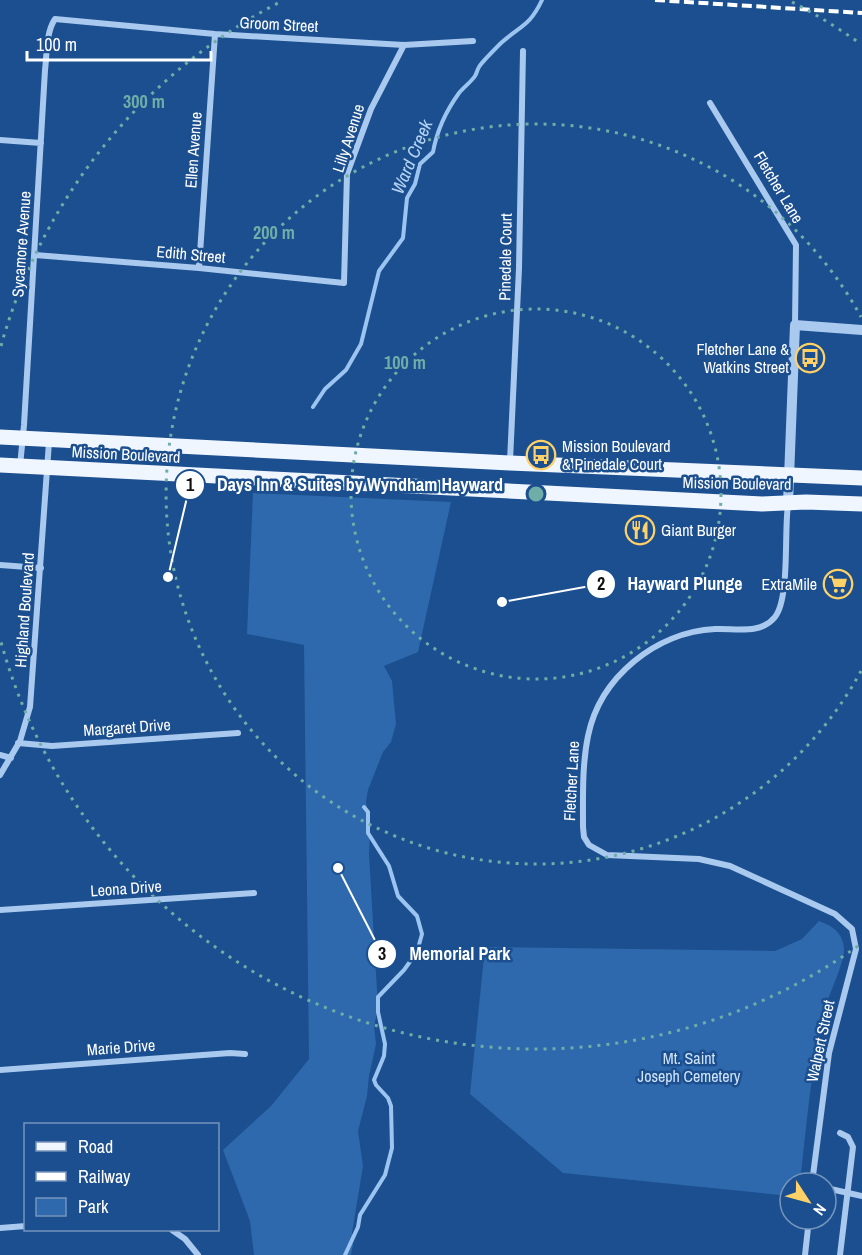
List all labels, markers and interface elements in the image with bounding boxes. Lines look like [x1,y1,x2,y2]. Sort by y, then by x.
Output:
street label: Groom Street [239,11,319,37]
scale bar [27,24,212,62]
text: 100 m [36,32,77,57]
text: 300 m [123,89,165,114]
street label: Lilly Avenue [327,101,369,175]
street label: Ellen Avenue [179,111,207,189]
water label: Ward Creek [385,115,439,198]
street label: Fletcher Lane [749,147,809,227]
street label: Sycamore Avenue [6,190,36,298]
street label: Pinedale Court [493,213,517,301]
text: 200 m [253,220,295,245]
street label: Edith Street [156,240,227,268]
place label: Fletcher Lane & Watkins Street [696,338,789,378]
bus stop icon: Fletcher Lane & Watkins Street [794,342,826,374]
text: 100 m [384,350,426,375]
place label: Mission Boulevard & Pinedale Court [562,435,671,475]
bus stop icon: Mission Boulevard & Pinedale Court [525,439,557,471]
street label: Mission Boulevard [71,440,181,468]
callout: Days Inn & Suites by Wyndham Hayward [175,467,515,503]
street label: Mission Boulevard [682,471,792,495]
text: 1 [186,472,195,497]
text: Days Inn & Suites by Wyndham Hayward [217,472,503,497]
centre of rings [526,484,546,504]
restaurant icon: Giant Burger [624,514,656,546]
place label: Giant Burger [661,519,737,541]
street label: Highland Boulevard [9,552,39,668]
callout: Hayward Plunge [586,566,755,602]
supermarket icon: ExtraMile [822,568,854,600]
text: 2 [597,571,605,596]
text: Hayward Plunge [628,571,742,596]
place label: ExtraMile [762,573,817,595]
street label: Margaret Drive [83,713,171,741]
street label: Fletcher Lane [558,740,584,822]
street label: Leona Drive [90,875,162,901]
callout: Memorial Park [367,936,522,972]
text: 3 [378,941,386,966]
text: Memorial Park [410,941,511,966]
street label: Walpert Street [801,998,839,1084]
street label: Marie Drive [86,1034,156,1060]
park label: Mt. Saint Joseph Cemetery [638,1047,741,1087]
legend [24,1123,219,1231]
text: Road [78,1134,113,1159]
text: Railway [78,1164,131,1189]
north arrow [778,1171,838,1231]
text: Park [78,1194,109,1219]
text: N [808,1200,832,1220]

